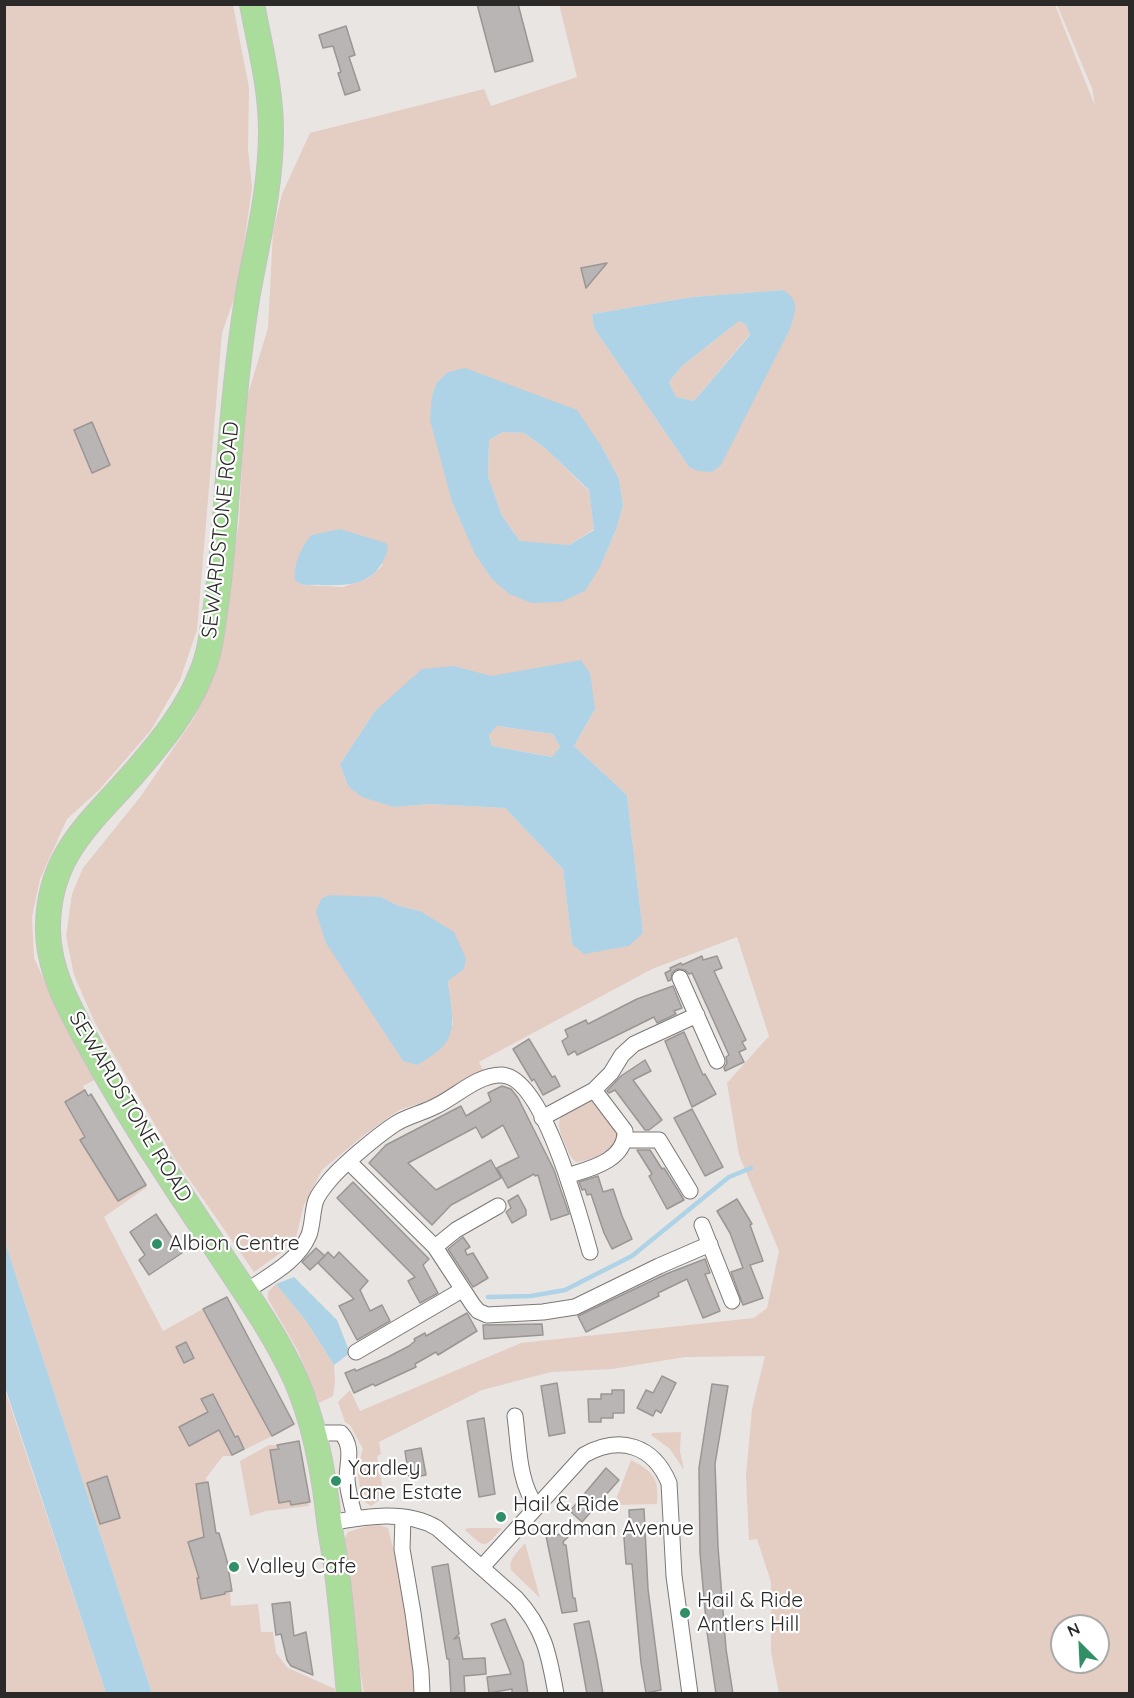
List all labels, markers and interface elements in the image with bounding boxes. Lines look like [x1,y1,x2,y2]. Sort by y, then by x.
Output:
street label: SEWARDSTONE ROAD [197,420,245,640]
street label: SEWARDSTONE ROAD [63,1007,197,1207]
place label: Albion Centre [169,1231,300,1257]
marker: Albion Centre [150,1237,164,1251]
place label: Yardley Lane Estate [348,1456,462,1506]
marker: Yardley Lane Estate [329,1474,343,1488]
place label: Hail & Ride Boardman Avenue [513,1492,694,1542]
marker: Hail & Ride Boardman Avenue [494,1510,508,1524]
place label: Valley Cafe [246,1554,356,1580]
marker: Valley Cafe [227,1560,241,1574]
place label: Hail & Ride Antlers Hill [697,1588,803,1638]
marker: Hail & Ride Antlers Hill [678,1606,692,1620]
north arrow [1050,1614,1110,1674]
text: N [1064,1618,1083,1641]

